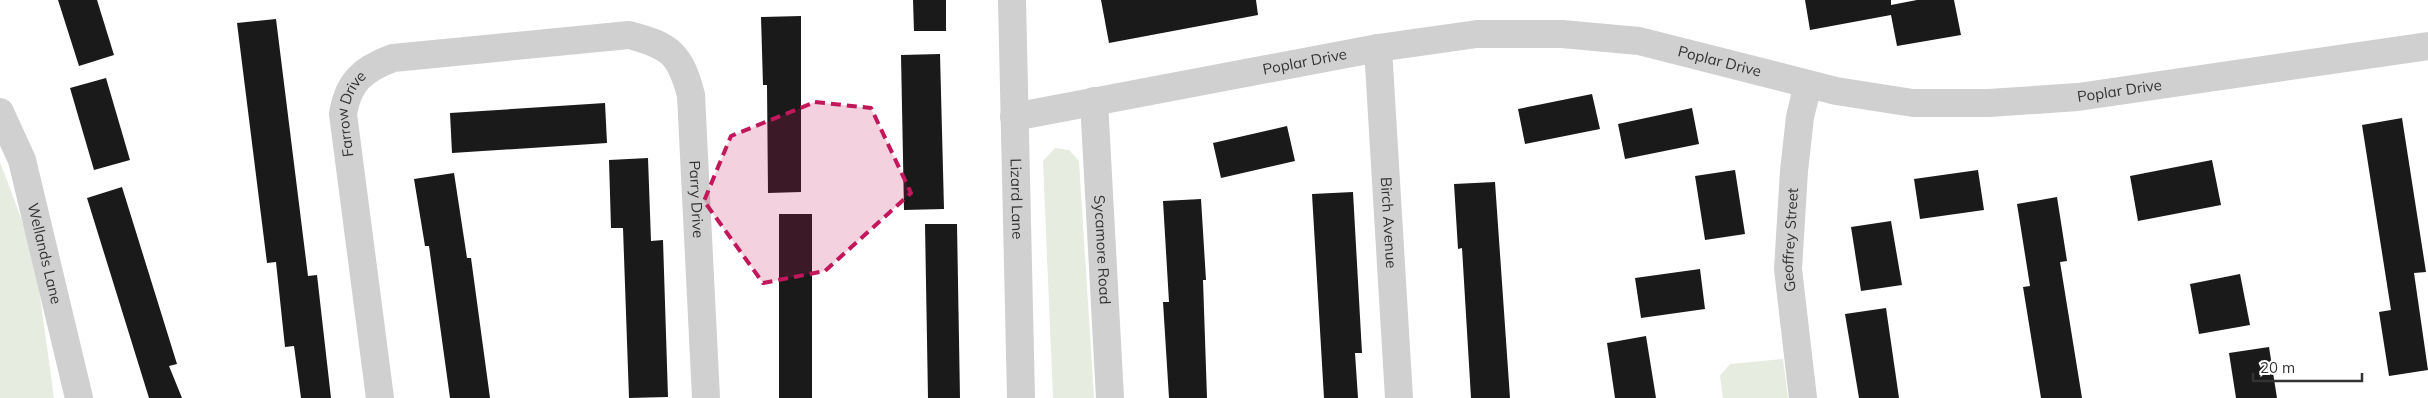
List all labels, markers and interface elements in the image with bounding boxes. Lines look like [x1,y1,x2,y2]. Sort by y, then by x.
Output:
street label: Poplar Drive [1676,41,1763,81]
street label: Poplar Drive [1261,44,1348,79]
street label: Farrow Drive [332,66,370,158]
street label: Poplar Drive [2076,75,2163,106]
street label: Lizard Lane [1007,158,1027,240]
street label: Parry Drive [685,160,708,239]
street label: Birch Avenue [1377,176,1401,269]
street label: Geoffrey Street [1778,187,1802,293]
street label: Sycamore Road [1090,195,1115,305]
street label: Wellands Lane [24,201,66,306]
scale bar [2253,350,2362,382]
text: 20 m [2260,358,2295,377]

